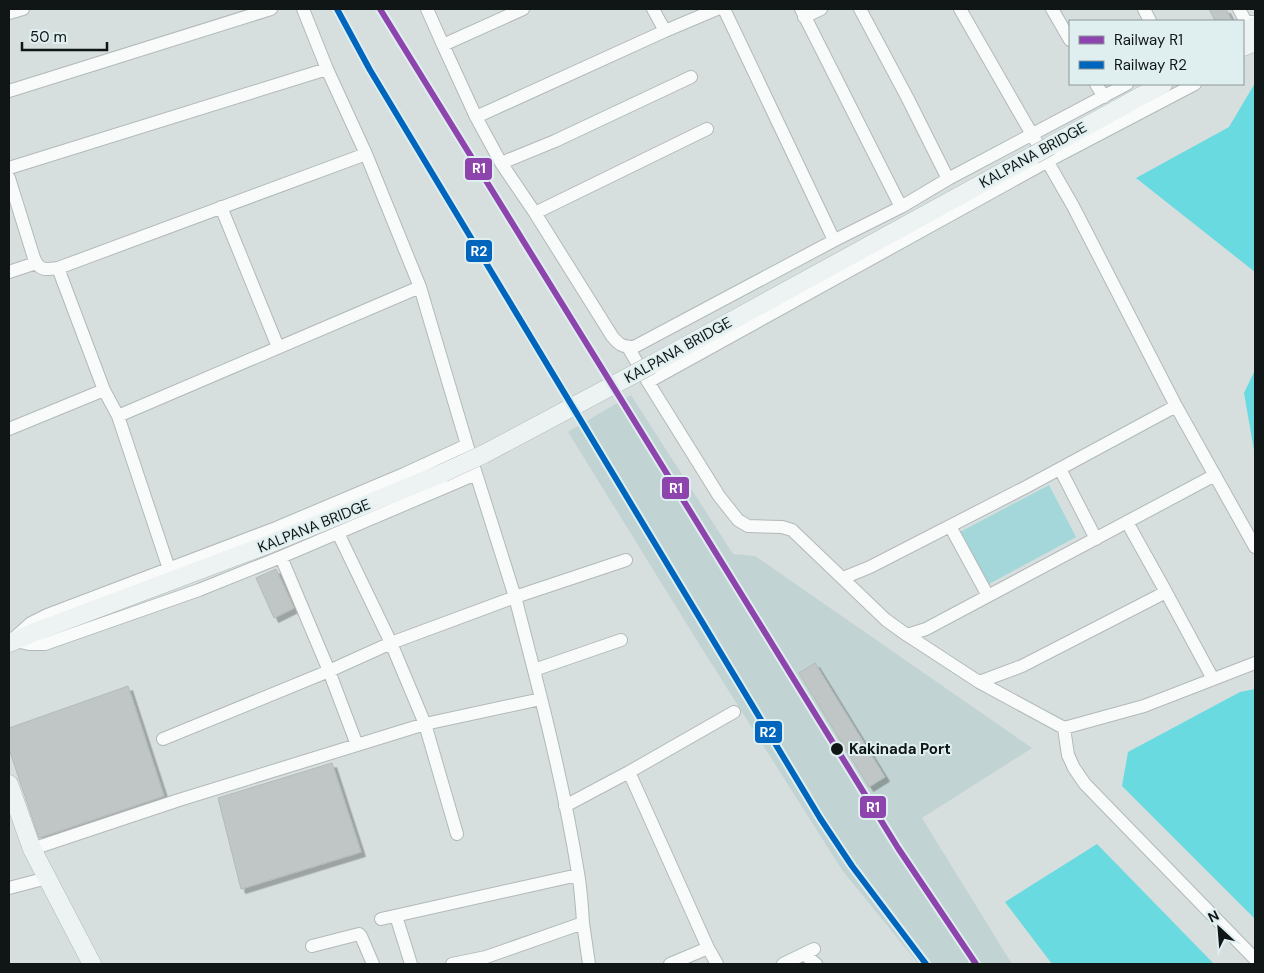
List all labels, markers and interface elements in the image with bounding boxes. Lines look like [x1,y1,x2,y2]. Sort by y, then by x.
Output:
scale bar [22,20,108,52]
legend [1069,20,1244,85]
text: 50 m [30,27,67,47]
text: Railway R1 [1114,30,1183,50]
text: Railway R2 [1114,55,1187,75]
street label: KALPANA BRIDGE [976,117,1090,193]
line badge: R1 [464,157,493,181]
text: R1 [472,159,486,177]
line badge: R2 [465,239,493,263]
text: R2 [471,242,487,260]
street label: KALPANA BRIDGE [621,312,735,388]
line badge: R1 [661,476,690,500]
text: R1 [669,479,683,497]
street label: KALPANA BRIDGE [255,494,373,558]
line badge: R2 [754,720,783,744]
text: R2 [760,723,776,741]
place label: Kakinada Port [849,739,951,759]
marker: Kakinada Port [829,741,845,757]
line badge: R1 [859,795,887,819]
text: R1 [866,798,880,816]
north arrow [1194,903,1244,953]
text: N [1205,906,1222,927]

